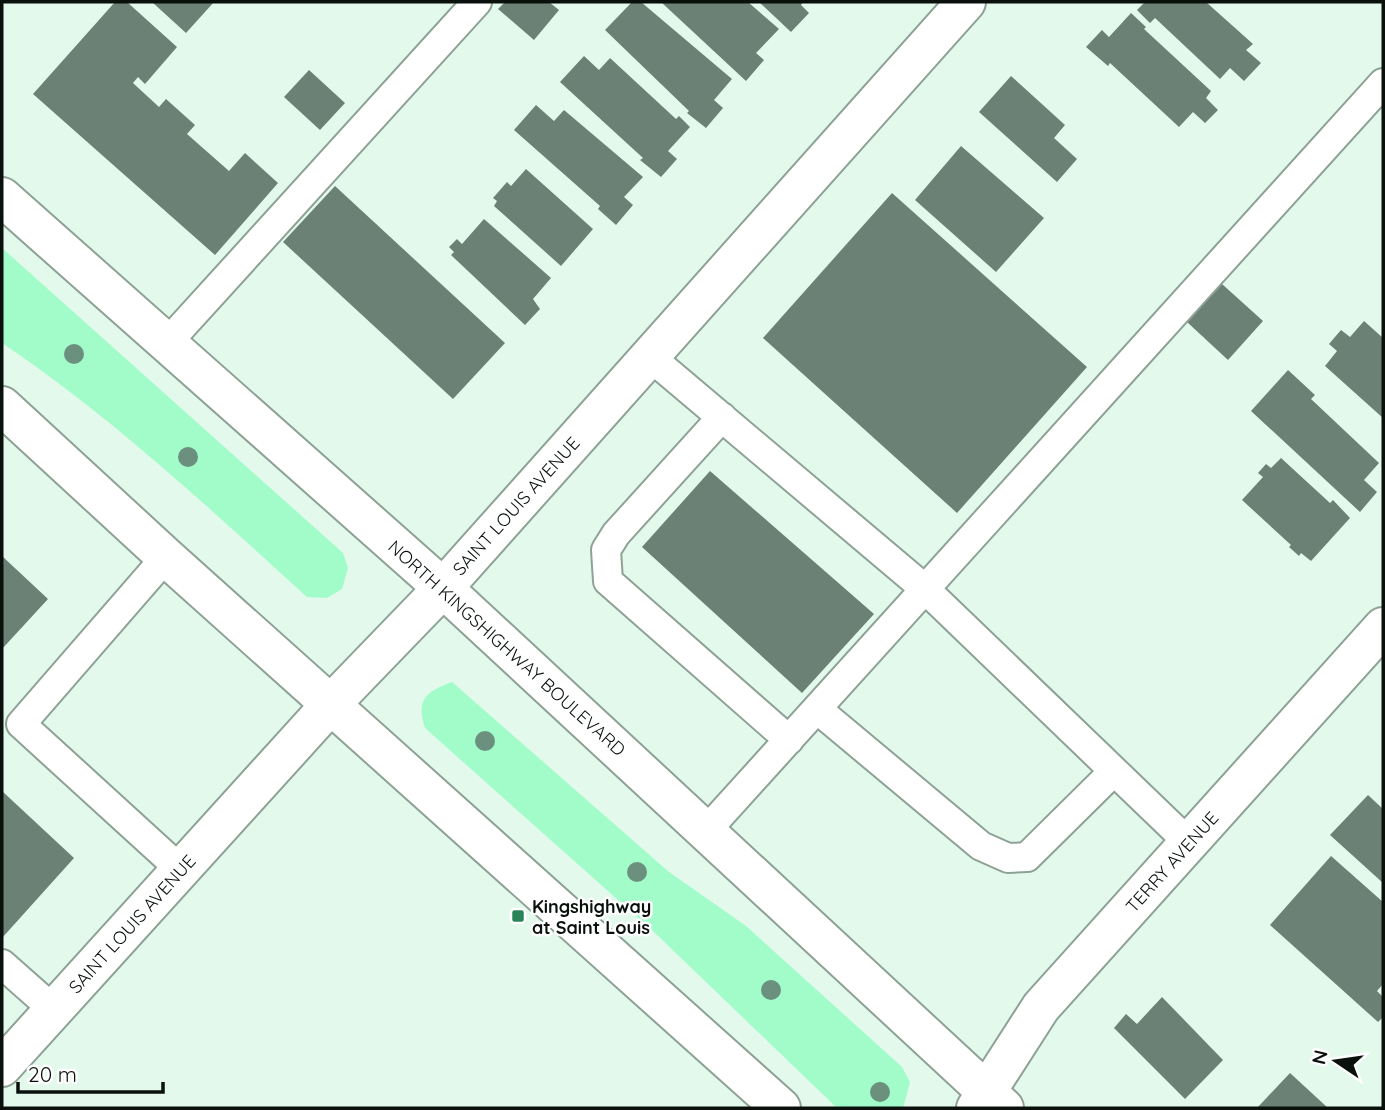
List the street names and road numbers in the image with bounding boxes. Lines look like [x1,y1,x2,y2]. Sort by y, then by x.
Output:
street label: SAINT LOUIS AVENUE [448,432,584,580]
street label: NORTH KINGSHIGHWAY BOULEVARD [383,535,631,761]
street label: TERRY AVENUE [1121,807,1223,917]
street label: SAINT LOUIS AVENUE [64,850,200,998]

